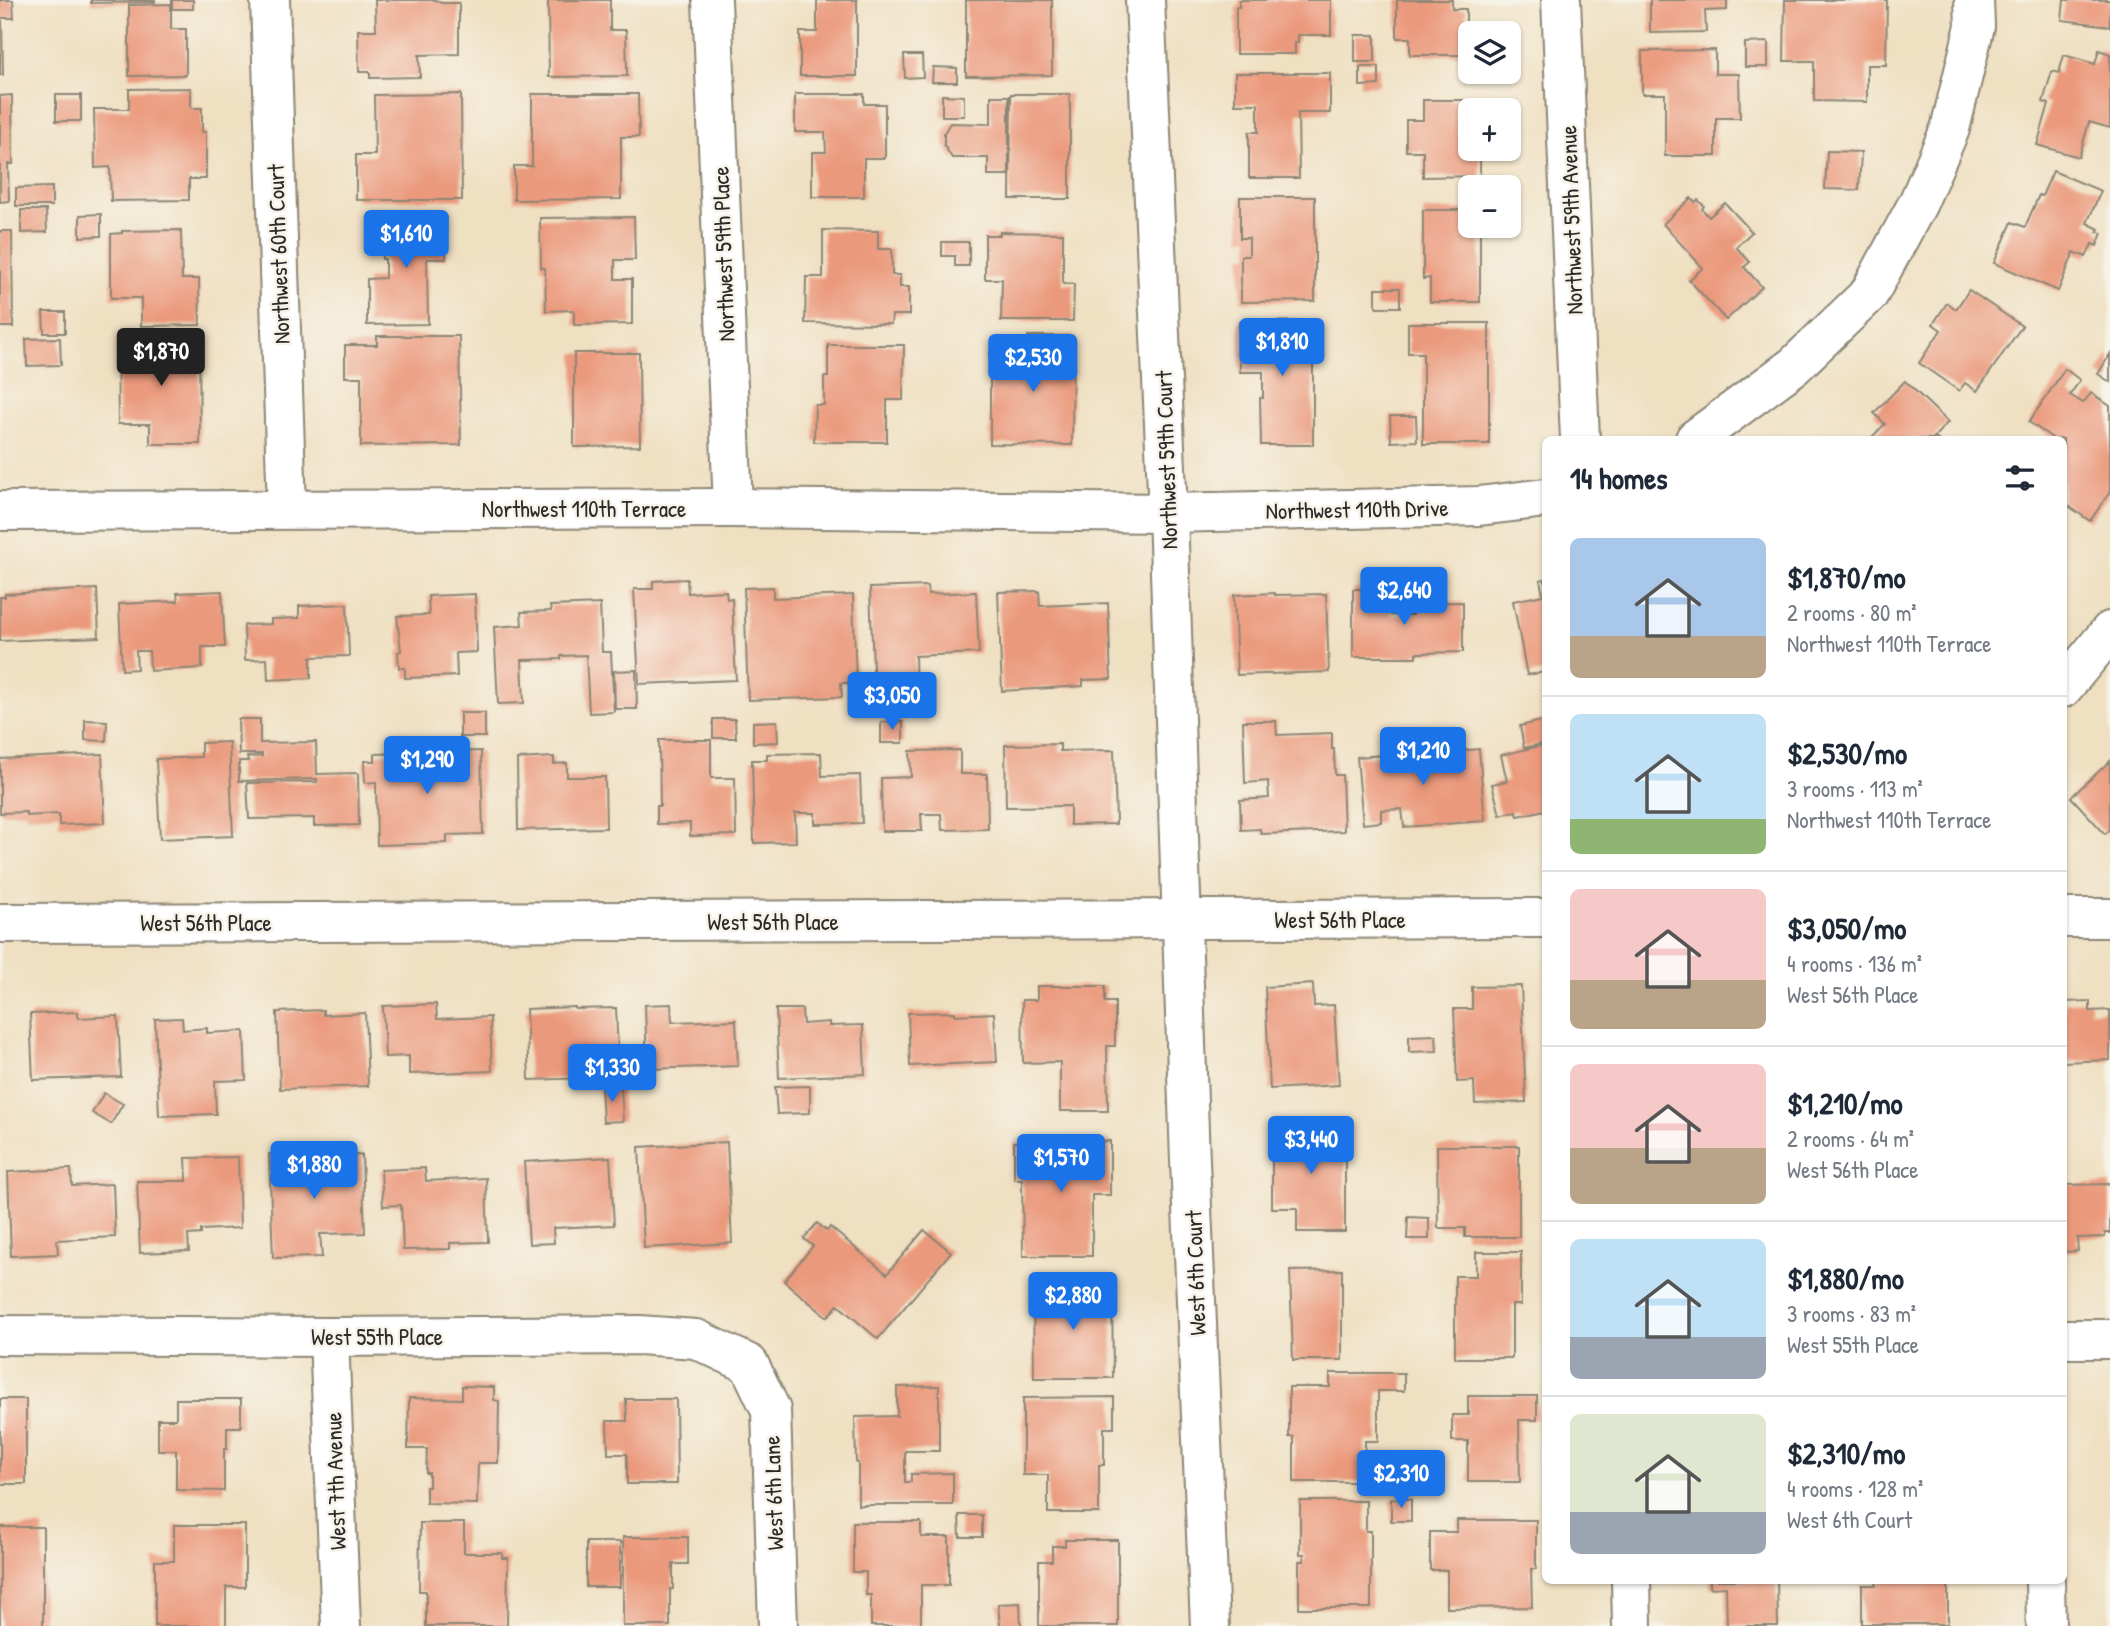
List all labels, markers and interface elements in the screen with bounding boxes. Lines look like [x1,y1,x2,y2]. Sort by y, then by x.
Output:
map controls [1458,21,1521,238]
button: layers [1458,21,1521,84]
button: + [1458,98,1521,161]
street label: Northwest 59th Avenue [1552,125,1590,315]
street label: Northwest 60th Court [259,162,297,344]
street label: Northwest 59th Place [704,166,742,342]
button: − [1458,175,1521,238]
pin: $1,610 [349,210,463,270]
text: $1,610 [380,217,432,248]
pin: $1,810 [1225,318,1339,378]
text: $1,810 [1255,325,1309,356]
pin: $1,870 [104,328,218,388]
pin: $2,530 [976,334,1090,394]
text: $1,870 [133,335,189,366]
text: $2,530 [1004,341,1062,372]
street label: Northwest 59th Court [1147,369,1185,550]
text: 14 homes [1570,458,1668,498]
icon: filters [2001,459,2039,497]
street label: Northwest 110th Drive [1265,492,1449,526]
street label: Northwest 110th Terrace [482,493,686,524]
text: $1,870/mo [1787,557,1906,597]
icon: home [1626,566,1710,650]
pin: $2,640 [1347,568,1461,627]
text: $2,640 [1376,574,1432,605]
text: 2 rooms · 80 m² [1787,597,1917,628]
text: Northwest 110th Terrace [1787,628,1991,659]
pin: $3,050 [835,672,949,732]
text: $3,050 [864,679,920,710]
pin: $1,210 [1366,728,1480,787]
text: $2,530/mo [1787,733,1907,773]
text: $1,210 [1396,734,1450,765]
pin: $1,290 [370,736,484,796]
icon: home [1626,742,1710,826]
text: $1,290 [400,743,454,774]
text: 3 rooms · 113 m² [1787,773,1923,804]
text: Northwest 110th Terrace [1787,804,1991,835]
street label: West 56th Place [1274,904,1406,935]
street label: West 56th Place [707,906,839,937]
street label: West 56th Place [140,907,272,938]
text: $3,050/mo [1787,908,1906,948]
icon: home [1626,917,1710,1001]
text: 4 rooms · 136 m² [1787,948,1922,979]
text: West 56th Place [1787,979,1918,1010]
pin: $1,330 [555,1044,669,1104]
text: $1,330 [584,1051,640,1082]
text: $1,210/mo [1787,1083,1903,1123]
icon: home [1626,1092,1710,1176]
pin: $3,440 [1254,1116,1368,1176]
text: $3,440 [1284,1123,1338,1154]
text: 2 rooms · 64 m² [1787,1123,1914,1154]
pin: $1,570 [1004,1134,1118,1194]
text: $1,570 [1033,1141,1089,1172]
pin: $1,880 [257,1142,371,1201]
text: $1,880 [287,1148,341,1179]
text: West 56th Place [1787,1154,1918,1185]
street label: West 6th Court [1177,1209,1213,1336]
text: $1,880/mo [1787,1258,1904,1298]
icon: home [1626,1267,1710,1351]
pin: $2,880 [1016,1272,1130,1332]
text: $2,880 [1044,1279,1102,1310]
text: 3 rooms · 83 m² [1787,1298,1916,1329]
street label: West 55th Place [311,1321,443,1352]
text: West 55th Place [1787,1329,1919,1360]
street label: West 7th Avenue [317,1412,353,1550]
text: $2,310/mo [1787,1433,1905,1473]
street label: West 6th Lane [756,1435,790,1551]
icon: home [1626,1442,1710,1526]
pin: $2,310 [1344,1450,1458,1510]
text: $2,310 [1373,1457,1429,1488]
text: 4 rooms · 128 m² [1787,1473,1923,1504]
text: West 6th Court [1787,1504,1912,1535]

